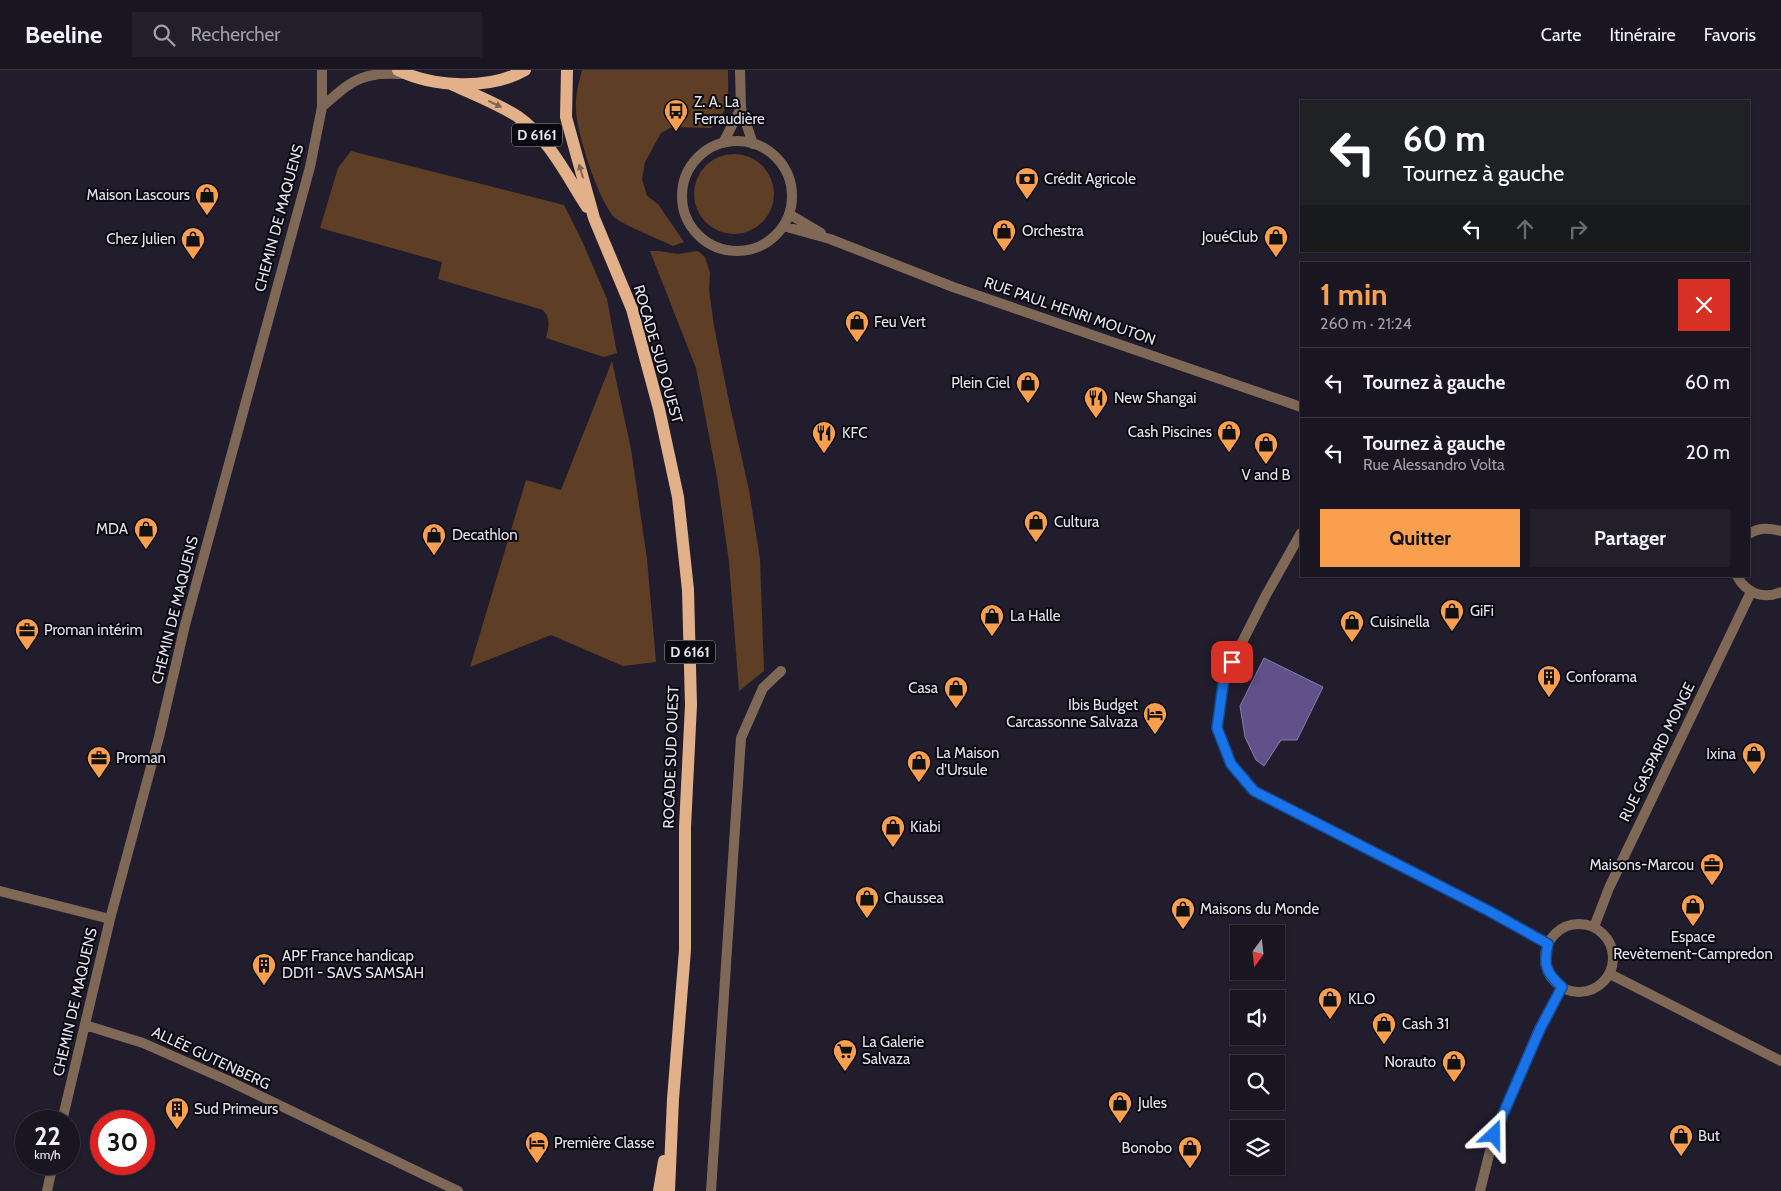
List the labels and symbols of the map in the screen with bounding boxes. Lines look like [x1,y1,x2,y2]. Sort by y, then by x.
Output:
place label: Z. A. La Ferraudière [694,93,765,128]
bus stop icon: Z. A. La Ferraudière [663,98,689,132]
one-way arrow [488,101,502,109]
road number: D 6161 [512,124,562,146]
street label: CHEMIN DE MAQUENS [251,142,307,294]
one-way arrow [577,163,585,178]
bank icon: Crédit Agricole [1014,166,1040,200]
place label: Crédit Agricole [1044,170,1136,188]
shop icon: Maison Lascours [194,182,220,216]
place label: Maison Lascours [87,186,190,204]
shop icon: Orchestra [991,218,1017,252]
place label: Orchestra [1022,222,1085,240]
shop icon: JouéClub [1263,224,1289,258]
shop icon: Chez Julien [180,226,206,260]
place label: JouéClub [1201,228,1258,246]
place label: Chez Julien [106,230,176,248]
street label: RUE PAUL HENRI MOUTON [982,273,1158,349]
street label: ROCADE SUD OUEST [630,283,686,425]
shop icon: Feu Vert [844,309,870,343]
place label: Feu Vert [874,313,926,331]
shop icon: Plein Ciel [1015,370,1041,404]
place label: Plein Ciel [951,374,1010,392]
restaurant icon: New Shangai [1083,385,1109,419]
place label: New Shangai [1114,389,1197,407]
shop icon: Cash Piscines [1216,419,1242,453]
restaurant icon: KFC [811,420,837,454]
place label: Cash Piscines [1128,423,1212,441]
place label: KFC [842,424,867,442]
shop icon: V and B [1253,431,1279,465]
place label: V and B [1242,466,1290,484]
shop icon: Cultura [1023,509,1049,543]
place label: Cultura [1054,513,1100,531]
shop icon: MDA [133,516,159,550]
place label: MDA [96,520,129,538]
shop icon: Decathlon [421,522,447,556]
place label: Decathlon [452,526,518,544]
street label: CHEMIN DE MAQUENS [148,534,202,686]
shop icon: GiFi [1439,598,1465,632]
place label: GiFi [1470,602,1494,620]
shop icon: La Halle [979,603,1005,637]
place label: La Halle [1010,607,1061,625]
shop icon: Cuisinella [1339,609,1365,643]
place label: Cuisinella [1370,613,1431,631]
office icon: Proman intérim [14,617,40,651]
place label: Proman intérim [44,621,143,639]
road number: D 6161 [665,640,715,664]
pin [1211,641,1253,683]
building icon: Conforama [1536,664,1562,698]
place label: Conforama [1566,668,1638,686]
shop icon: Casa [943,675,969,709]
place label: Casa [908,679,939,697]
street label: RUE GASPARD MONGE [1615,679,1699,825]
street label: ROCADE SUD OUEST [660,685,682,829]
place label: Ibis Budget Carcassonne Salvaza [1006,696,1139,731]
hotel icon: Ibis Budget Carcassonne Salvaza [1142,701,1168,735]
shop icon: Ixina [1741,741,1767,775]
place label: La Maison d'Ursule [936,744,999,779]
office icon: Proman [86,745,112,779]
place label: Ixina [1706,745,1737,763]
place label: Proman [116,749,166,767]
shop icon: La Maison d'Ursule [906,749,932,783]
shop icon: Kiabi [880,814,906,848]
place label: Kiabi [910,818,941,836]
office icon: Maisons-Marcou [1699,852,1725,886]
place label: Maisons-Marcou [1589,856,1694,874]
shop icon: Chaussea [854,885,880,919]
place label: Chaussea [884,889,945,907]
shop icon: Espace Revètement-Campredon [1680,893,1706,927]
shop icon: Maisons du Monde [1170,896,1196,930]
place label: Maisons du Monde [1200,900,1319,918]
north arrow [1230,925,1285,980]
street label: CHEMIN DE MAQUENS [49,926,101,1078]
place label: Espace Revètement-Campredon [1613,928,1773,963]
place label: APF France handicap DD11 - SAVS SAMSAH [282,947,424,982]
building icon: APF France handicap DD11 - SAVS SAMSAH [251,952,277,986]
shop icon: KLO [1317,986,1343,1020]
place label: KLO [1348,990,1375,1008]
shop icon: Cash 31 [1371,1011,1397,1045]
place label: Cash 31 [1402,1015,1449,1033]
street label: ALLÉE GUTENBERG [149,1022,273,1093]
place label: La Galerie Salvaza [862,1033,924,1068]
supermarket icon: La Galerie Salvaza [832,1038,858,1072]
shop icon: Norauto [1441,1049,1467,1083]
place label: Norauto [1384,1053,1436,1071]
shop icon: Jules [1107,1090,1133,1124]
place label: Jules [1137,1094,1167,1112]
building icon: Sud Primeurs [164,1096,190,1130]
place label: Sud Primeurs [194,1100,278,1118]
position arrow [1467,1108,1519,1160]
speed limit sign: 30 [90,1110,155,1175]
shop icon: But [1668,1123,1694,1157]
place label: But [1698,1127,1720,1145]
hotel icon: Première Classe [524,1130,550,1164]
place label: Première Classe [554,1134,655,1152]
shop icon: Bonobo [1177,1135,1203,1169]
place label: Bonobo [1122,1139,1172,1157]

